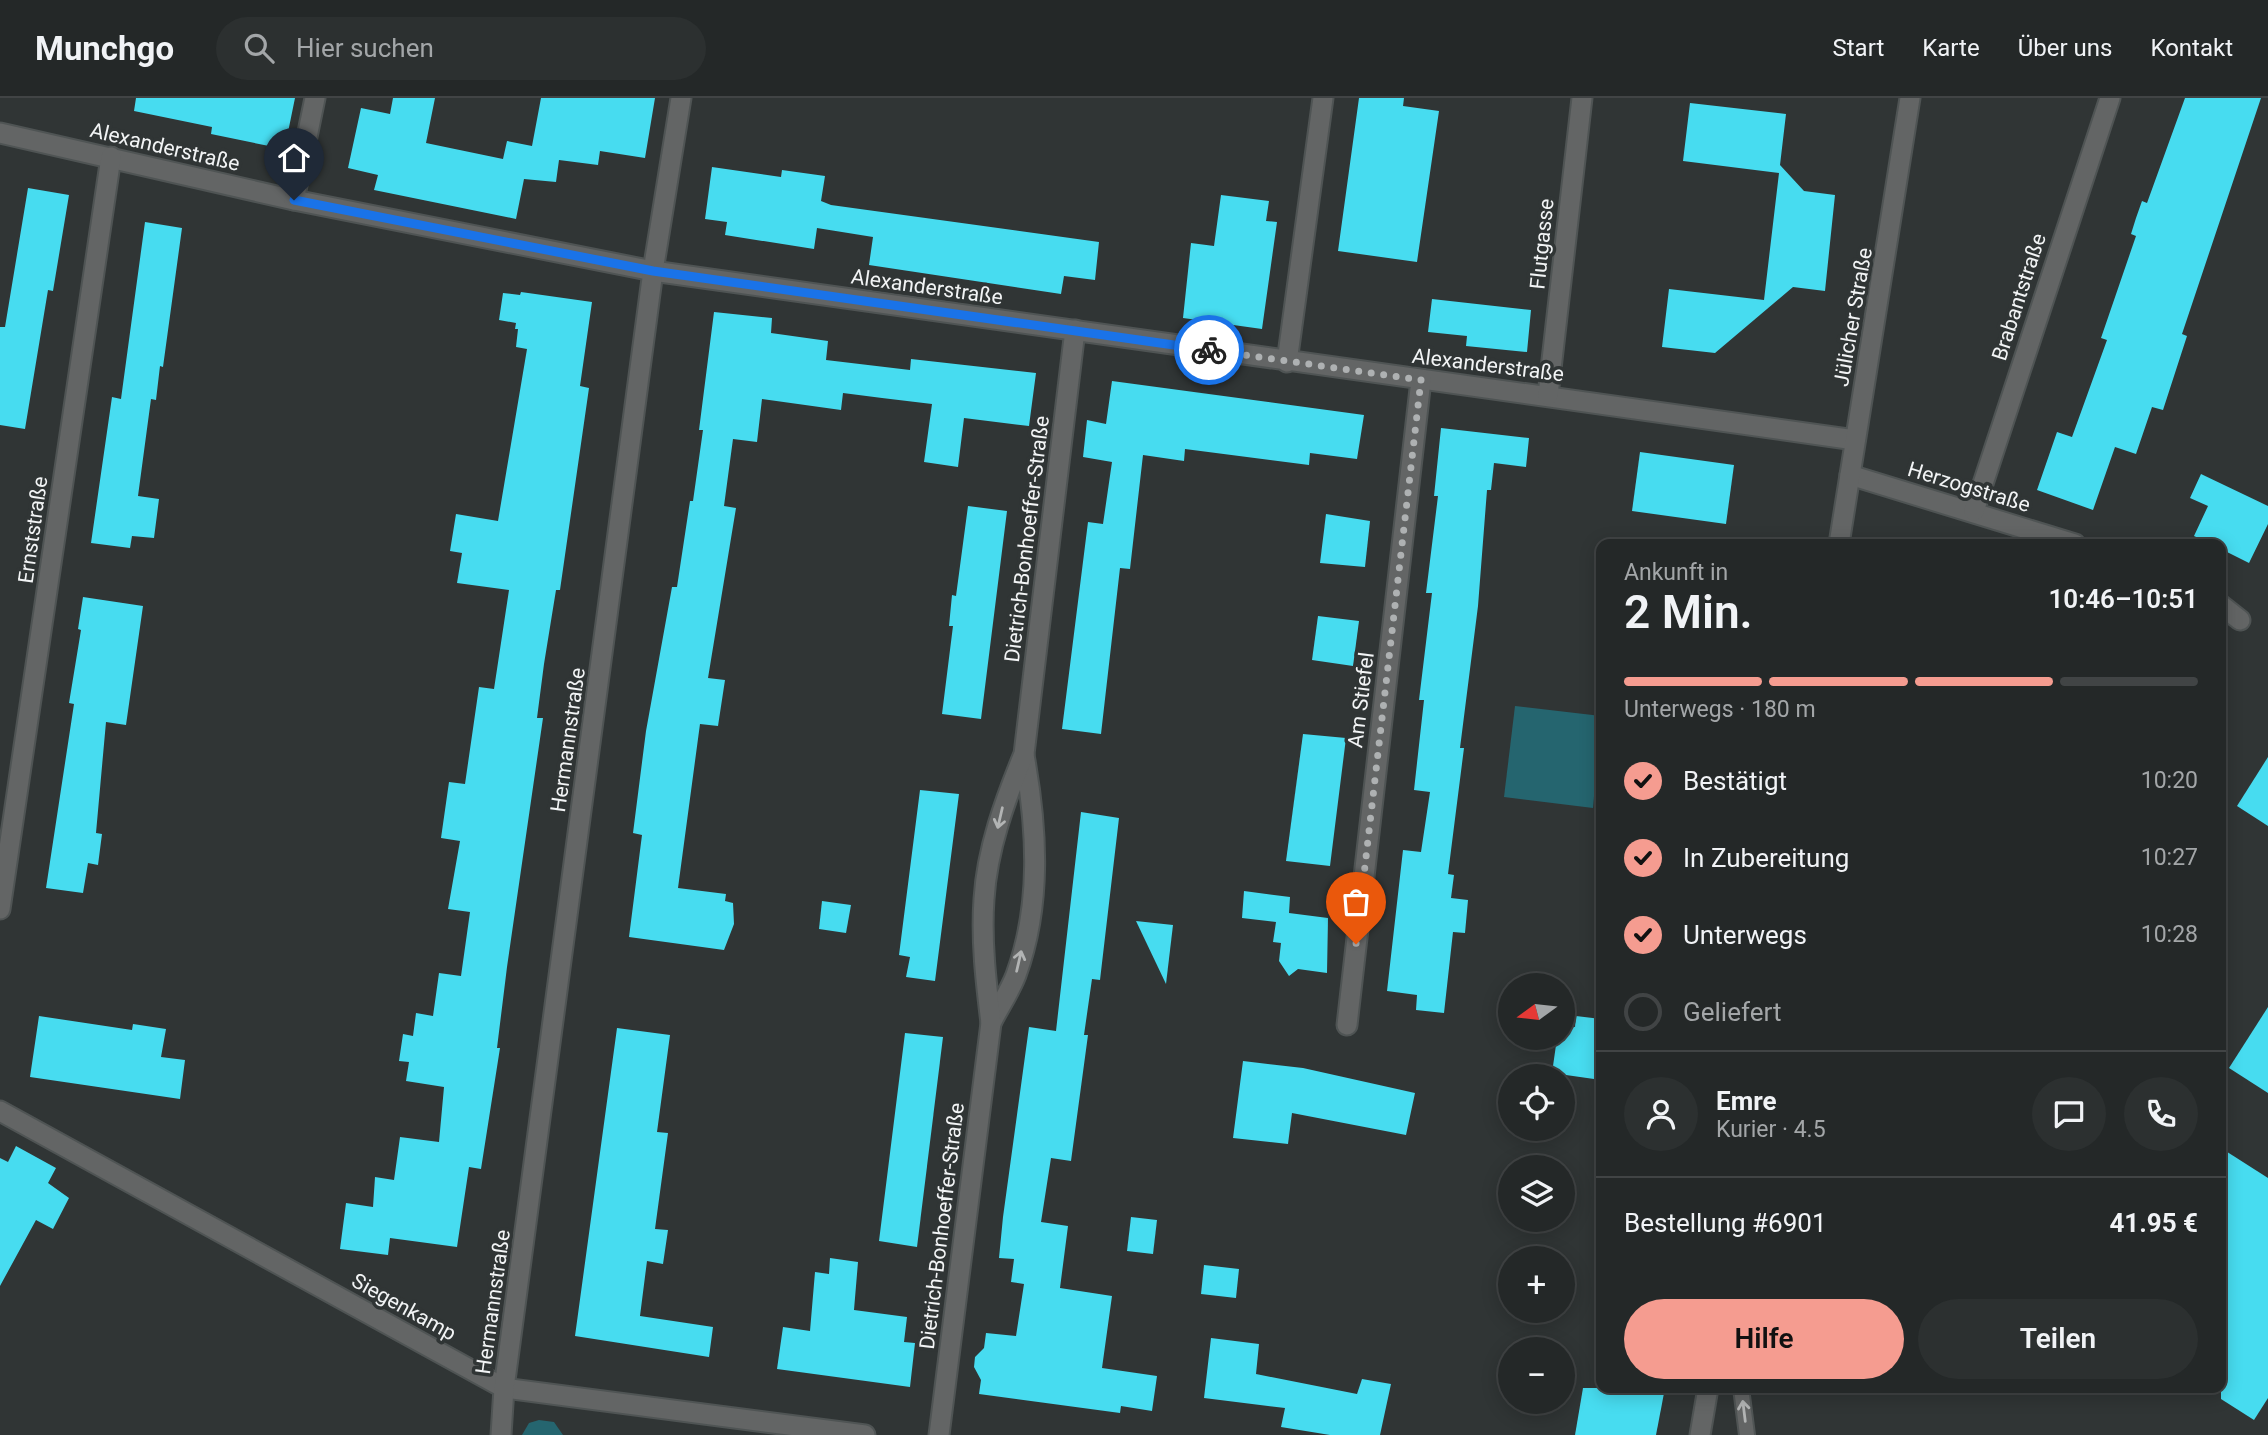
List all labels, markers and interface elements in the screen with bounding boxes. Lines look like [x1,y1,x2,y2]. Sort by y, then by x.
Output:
search box [216,17,706,80]
text: Munchgo [35,29,174,68]
icon: search [240,29,278,67]
text: Hier suchen [296,33,434,63]
text: Start [1833,34,1884,62]
text: Karte [1922,34,1980,62]
text: Über uns [2018,34,2112,62]
text: Kontakt [2150,34,2233,62]
street label: Alexanderstraße [88,118,242,176]
pin [264,128,324,200]
icon: home [275,139,313,177]
street label: Flutgasse [1525,197,1559,291]
street label: Brabantstraße [1987,230,2051,364]
street label: Jülicher Straße [1829,246,1877,388]
street label: Alexanderstraße [850,264,1004,310]
courier [1174,315,1244,385]
icon: bike [1190,331,1228,369]
street label: Alexanderstraße [1411,344,1565,386]
street label: Dietrich-Bonhoeffer-Straße [1000,414,1054,664]
street label: Herzogstraße [1905,457,2033,517]
street label: Ernststraße [14,475,52,585]
text: Ankunft in [1624,559,1728,586]
text: 10:46–10:51 [2048,584,2198,614]
text: 2 Min. [1624,585,1753,639]
street label: Am Stiefel [1343,651,1379,749]
street label: Hermannstraße [546,666,590,814]
text: Unterwegs · 180 m [1624,696,1816,723]
icon: check [1624,762,1662,800]
text: Bestätigt [1683,766,1787,796]
text: 10:20 [2141,767,2198,794]
one-way arrow [993,806,1007,829]
icon: check [1624,839,1662,877]
text: In Zubereitung [1683,843,1849,873]
text: 10:27 [2141,844,2198,871]
pin [1326,872,1386,944]
icon: bag [1337,883,1375,921]
icon: check [1624,916,1662,954]
text: Unterwegs [1683,920,1807,950]
text: 10:28 [2141,921,2198,948]
one-way arrow [1013,951,1026,973]
north arrow [1498,973,1575,1050]
map controls [1498,973,1575,1414]
text: Geliefert [1683,997,1781,1027]
button: locate [1498,1064,1575,1141]
button: person [1624,1077,1698,1151]
button: chat [2032,1077,2106,1151]
button: phone [2124,1077,2198,1151]
text: Emre [1716,1086,1776,1116]
street label: Dietrich-Bonhoeffer-Straße [915,1101,969,1351]
text: Kurier · 4.5 [1716,1116,1826,1143]
button: layers [1498,1155,1575,1232]
text: Bestellung #6901 [1624,1208,1827,1238]
text: 41.95 € [2109,1208,2198,1238]
street label: Hermannstraße [471,1228,515,1376]
button: + [1498,1246,1575,1323]
street label: Siegenkamp [348,1269,460,1345]
button: Hilfe [1624,1299,1904,1379]
button: Teilen [1918,1299,2198,1379]
button: − [1498,1337,1575,1414]
one-way arrow [1738,1401,1751,1423]

